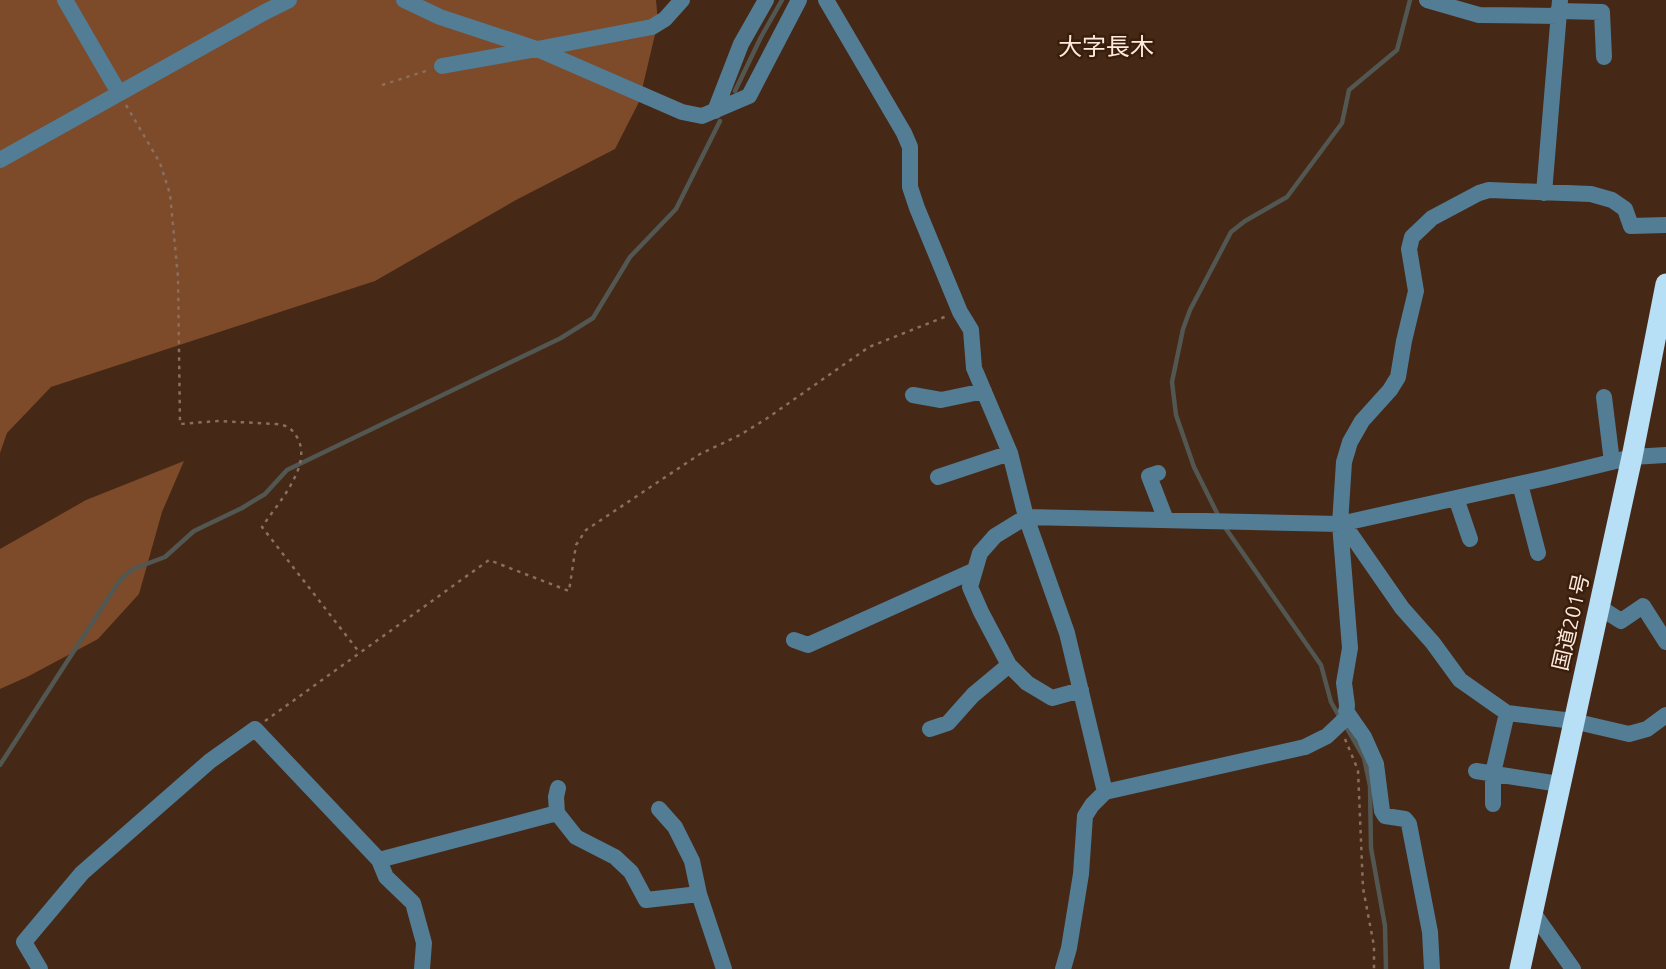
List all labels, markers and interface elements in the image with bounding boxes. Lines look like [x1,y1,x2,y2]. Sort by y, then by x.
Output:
district label: 大字長木 [1058,33,1154,60]
street label: 国道201号 [1547,571,1593,673]

